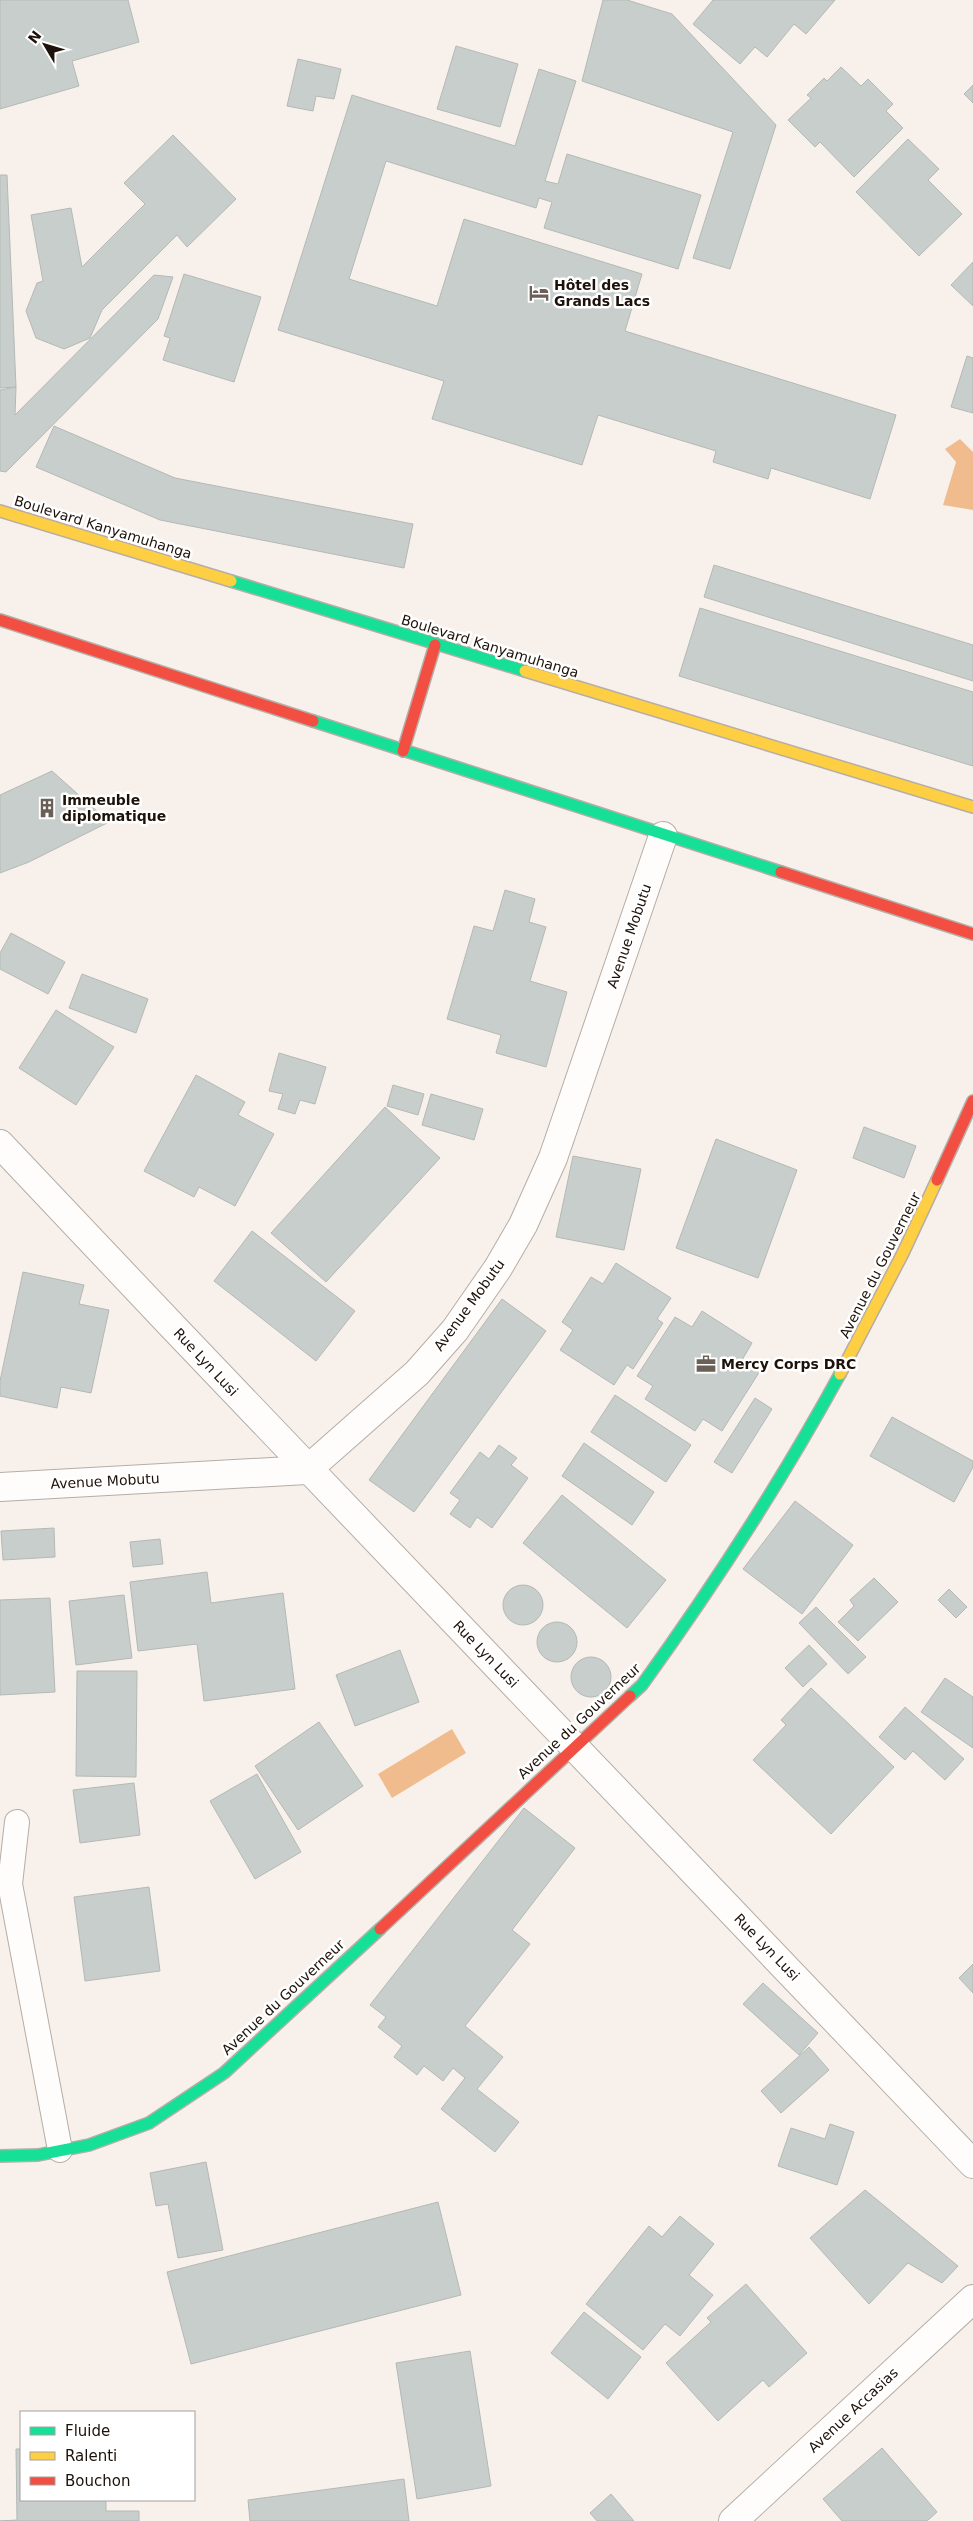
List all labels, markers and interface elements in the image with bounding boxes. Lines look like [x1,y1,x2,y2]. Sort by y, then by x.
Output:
north arrow [20,20,70,70]
text: N [25,27,45,47]
place label: Hôtel des Grands Lacs [554,277,650,309]
hotel icon: Hôtel des Grands Lacs [528,282,550,304]
street label: Boulevard Kanyamuhanga [12,492,194,562]
street label: Boulevard Kanyamuhanga [399,611,581,681]
place label: Immeuble diplomatique [62,792,166,824]
building icon: Immeuble diplomatique [36,797,58,819]
street label: Avenue Mobutu [604,882,654,990]
street label: Avenue du Gouverneur [836,1189,924,1341]
street label: Avenue Mobutu [430,1256,508,1354]
street label: Rue Lyn Lusi [171,1325,241,1399]
office icon: Mercy Corps DRC [695,1353,717,1375]
place label: Mercy Corps DRC [721,1356,856,1372]
street label: Avenue Mobutu [50,1470,160,1492]
street label: Rue Lyn Lusi [450,1617,522,1691]
street label: Avenue du Gouverneur [514,1660,644,1782]
street label: Rue Lyn Lusi [731,1910,803,1984]
street label: Avenue du Gouverneur [218,1936,348,2058]
street label: Avenue Accasias [805,2364,901,2456]
legend [20,2411,195,2501]
text: Fluide [65,2422,110,2440]
text: Ralenti [65,2447,117,2465]
text: Bouchon [65,2472,130,2490]

